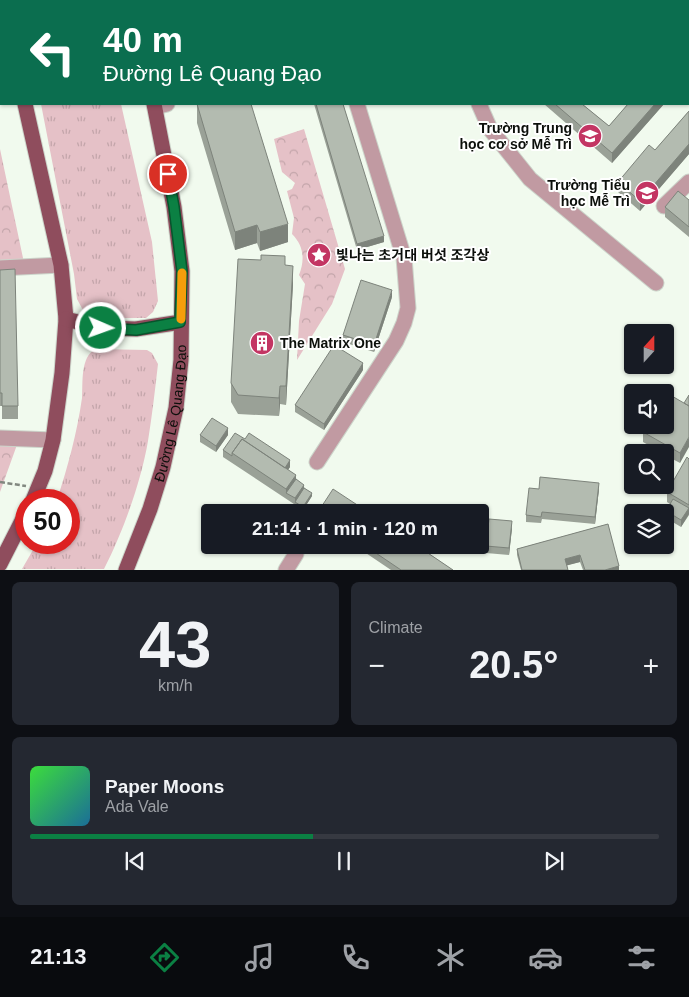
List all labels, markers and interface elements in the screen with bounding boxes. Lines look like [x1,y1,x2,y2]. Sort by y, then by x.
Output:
icon: left [20,20,85,85]
text: 40 m [103,20,183,59]
text: Đường Lê Quang Đạo [103,61,322,86]
place label: Trường Trung học cơ sở Mễ Trì [460,120,572,152]
school or university icon: Trường Trung học cơ sở Mễ Trì [577,123,603,149]
pin [147,153,189,195]
icon: arrive [154,160,182,188]
place label: Trường Tiểu học Mễ Trì [547,177,630,209]
school or university icon: Trường Tiểu học Mễ Trì [634,180,660,206]
place icon: 빛나는 초거대 버섯 조각상 [306,242,332,268]
place label: 빛나는 초거대 버섯 조각상 [336,247,489,263]
position arrow [74,301,126,353]
north arrow [624,324,674,374]
map controls [624,324,674,554]
building icon: The Matrix One [249,330,275,356]
place label: The Matrix One [280,335,381,351]
street label: Đường Lê Quang Đạo [151,344,189,484]
button: sound [624,384,674,434]
button: search [624,444,674,494]
speed limit sign: 50 [15,489,80,554]
button: layers [624,504,674,554]
text: 21:14 · 1 min · 120 m [252,518,438,539]
text: 43 [139,608,211,681]
text: Climate [369,619,423,636]
text: 20.5° [469,644,558,686]
text: − [369,650,385,681]
text: + [643,650,659,681]
text: km/h [158,677,193,694]
text: Paper Moons [105,776,224,797]
text: Ada Vale [105,798,169,815]
icon: previous [121,847,149,875]
icon: pause [330,847,358,875]
icon: next [540,847,568,875]
icon: directions [147,940,182,975]
icon: music [242,940,277,975]
icon: phone [338,940,373,975]
icon: climate [433,940,468,975]
icon: car [528,940,563,975]
icon: filters [624,940,659,975]
text: 21:13 [30,944,86,969]

